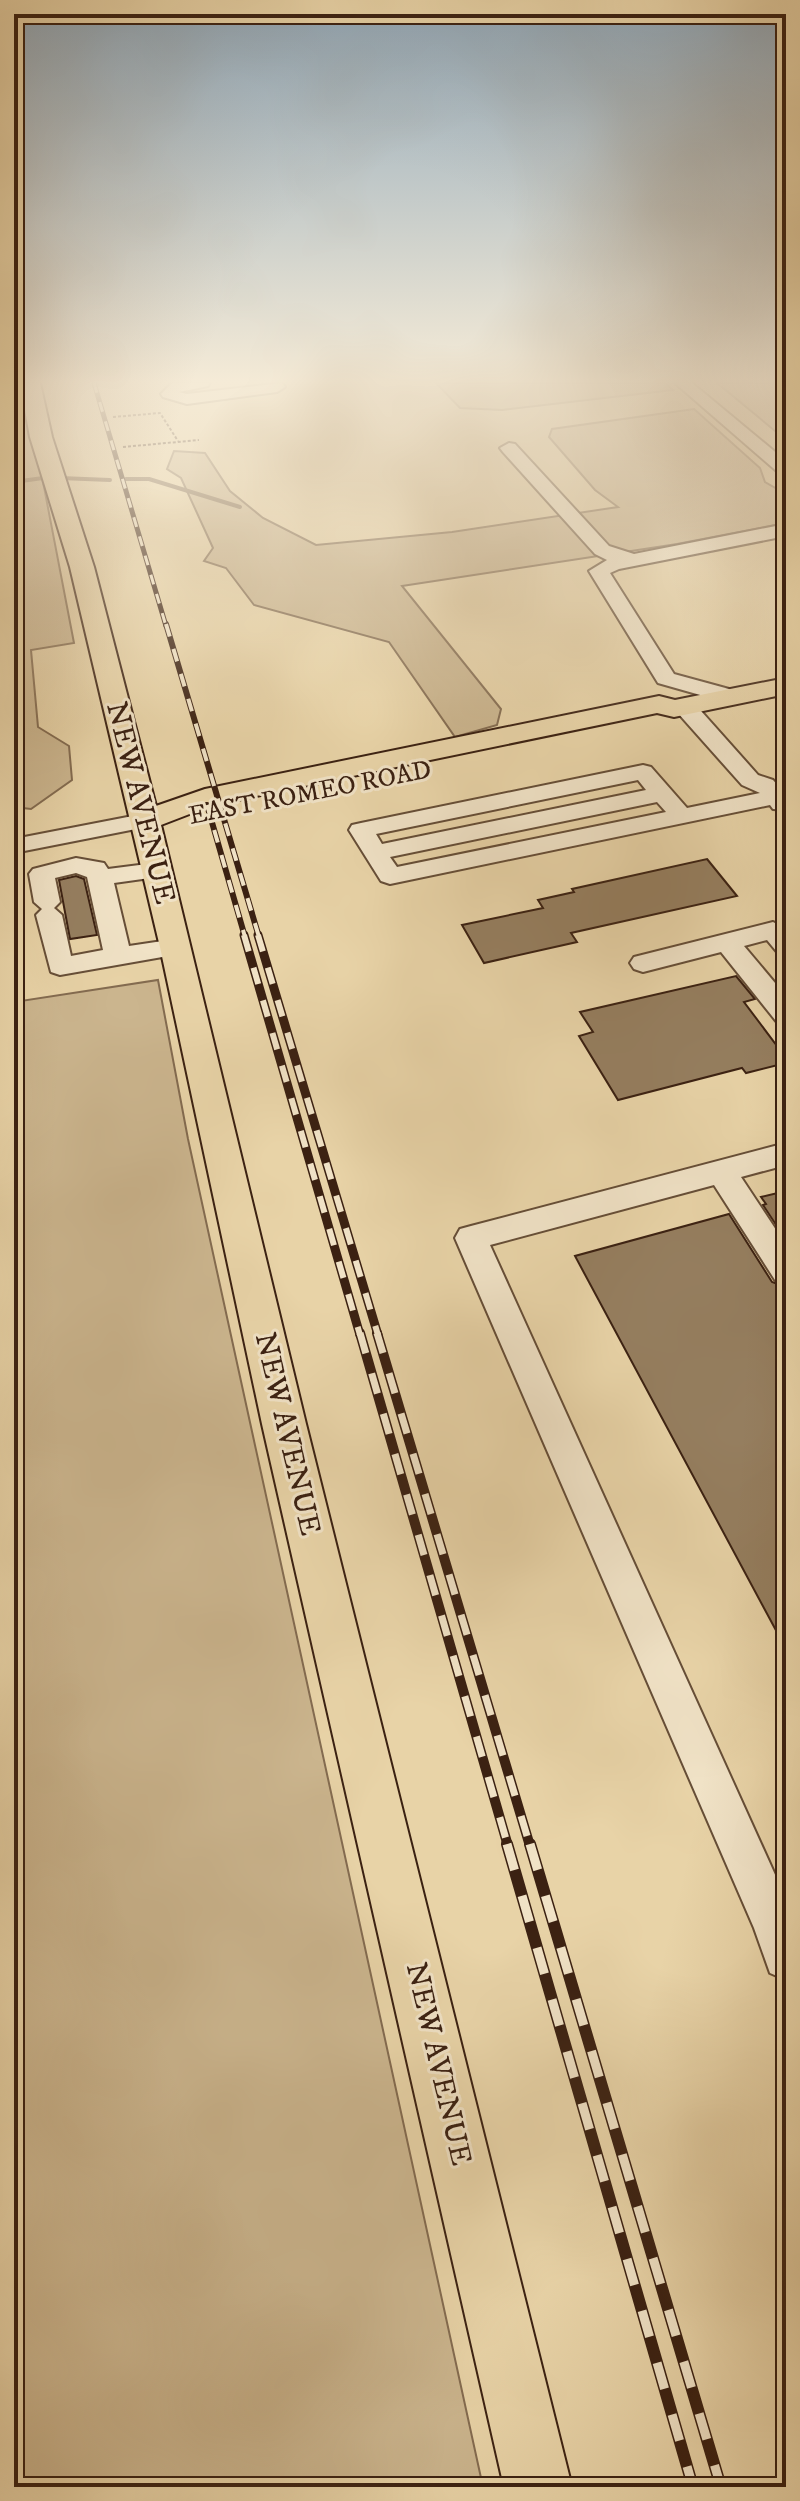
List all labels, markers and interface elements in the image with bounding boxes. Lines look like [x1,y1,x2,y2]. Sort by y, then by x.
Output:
street label: NEW AVENUE [97,698,183,908]
street label: EAST ROMEO ROAD [186,753,434,833]
street label: NEW AVENUE [246,1329,328,1539]
street label: NEW AVENUE [397,1959,479,2169]

